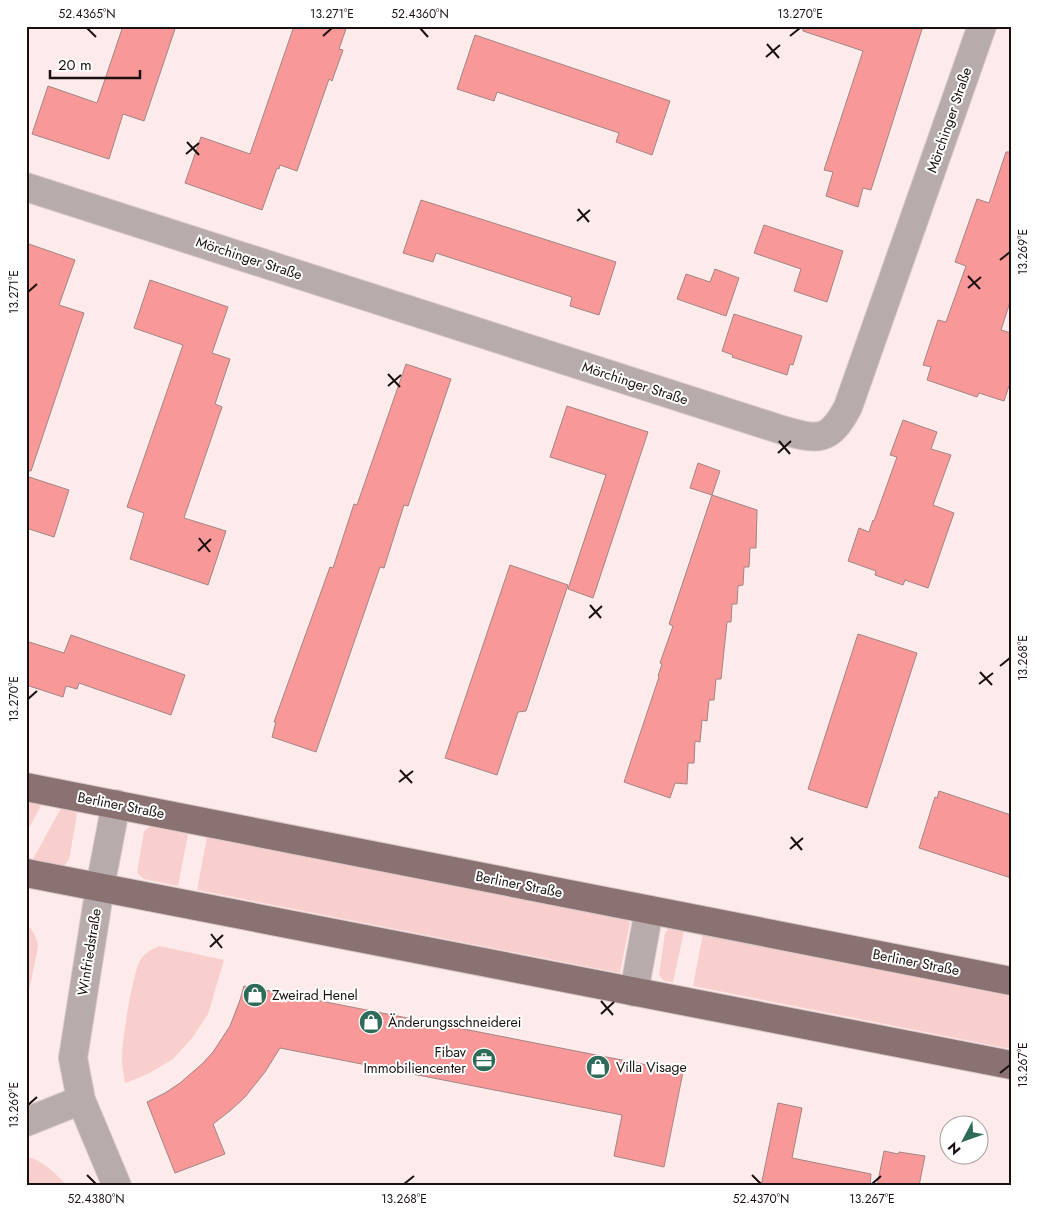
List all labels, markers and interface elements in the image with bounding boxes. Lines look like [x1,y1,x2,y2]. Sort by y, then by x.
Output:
text: 52.4365°N [58,5,116,23]
text: 13.271°E [310,5,354,23]
text: 52.4360°N [391,5,449,23]
text: 13.270°E [777,5,823,23]
scale bar [50,48,140,80]
text: 20 m [58,54,92,76]
street label: Mörchinger Straße [922,65,976,175]
text: 13.269°E [1014,229,1032,275]
street label: Mörchinger Straße [193,231,305,285]
text: 13.271°E [5,270,23,314]
street label: Mörchinger Straße [579,356,691,410]
text: 13.268°E [1014,635,1032,681]
text: 13.270°E [5,676,23,722]
street label: Berliner Straße [76,787,166,823]
street label: Berliner Straße [474,866,564,902]
street label: Winfriedstraße [72,907,106,997]
street label: Berliner Straße [871,944,961,980]
shop icon: Zweirad Henel [242,982,268,1008]
place label: Zweirad Henel [272,985,358,1005]
shop icon: Änderungsschneiderei [358,1009,384,1035]
place label: Änderungsschneiderei [388,1012,521,1032]
place label: Fibav Immobiliencenter [363,1042,467,1078]
text: 13.267°E [1014,1042,1032,1088]
office icon: Fibav Immobiliencenter [471,1047,497,1073]
shop icon: Villa Visage [585,1054,611,1080]
place label: Villa Visage [616,1057,687,1077]
text: 13.269°E [5,1082,23,1128]
north arrow [940,1114,990,1164]
text: N [943,1138,965,1159]
text: 52.4380°N [67,1190,125,1208]
text: 13.268°E [381,1190,427,1208]
text: 52.4370°N [733,1190,789,1208]
text: 13.267°E [849,1190,895,1208]

